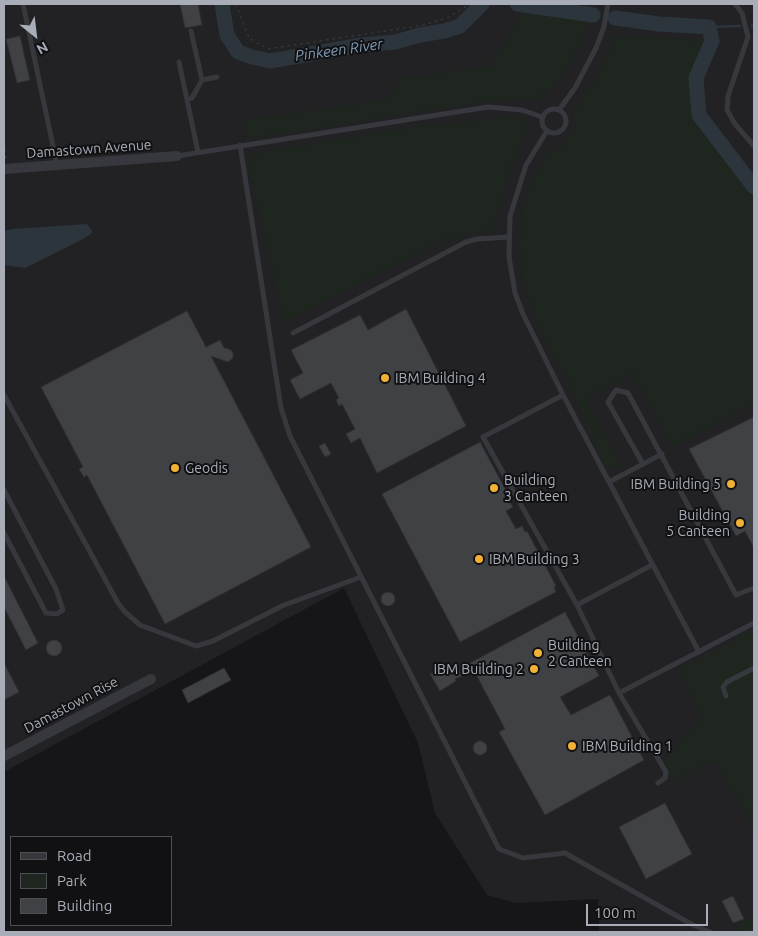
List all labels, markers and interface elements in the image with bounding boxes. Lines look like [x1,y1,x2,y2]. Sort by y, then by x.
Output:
north arrow [10,10,60,60]
water label: Pinkeen River [294,35,384,65]
text: N [34,39,51,58]
street label: Damastown Avenue [26,136,152,162]
place label: IBM Building 4 [395,370,486,386]
marker: IBM Building 4 [379,372,391,384]
place label: Geodis [185,460,228,476]
marker: Geodis [169,462,181,474]
place label: Building 3 Canteen [504,472,568,504]
place label: IBM Building 5 [630,476,721,492]
marker: IBM Building 5 [725,478,737,490]
marker: Building 3 Canteen [488,482,500,494]
place label: Building 5 Canteen [666,507,730,540]
marker: Building 5 Canteen [734,517,746,529]
place label: IBM Building 3 [489,551,580,567]
marker: IBM Building 3 [473,553,485,565]
place label: Building 2 Canteen [548,637,612,670]
marker: Building 2 Canteen [532,647,544,659]
place label: IBM Building 2 [433,661,524,677]
marker: IBM Building 2 [528,663,540,675]
street label: Damastown Rise [21,673,121,737]
place label: IBM Building 1 [582,738,673,754]
marker: IBM Building 1 [566,740,578,752]
legend [10,836,172,926]
text: Road [57,847,92,864]
text: Park [57,872,87,889]
scale bar [588,894,710,926]
text: Building [57,897,112,914]
text: 100 m [594,904,636,921]

